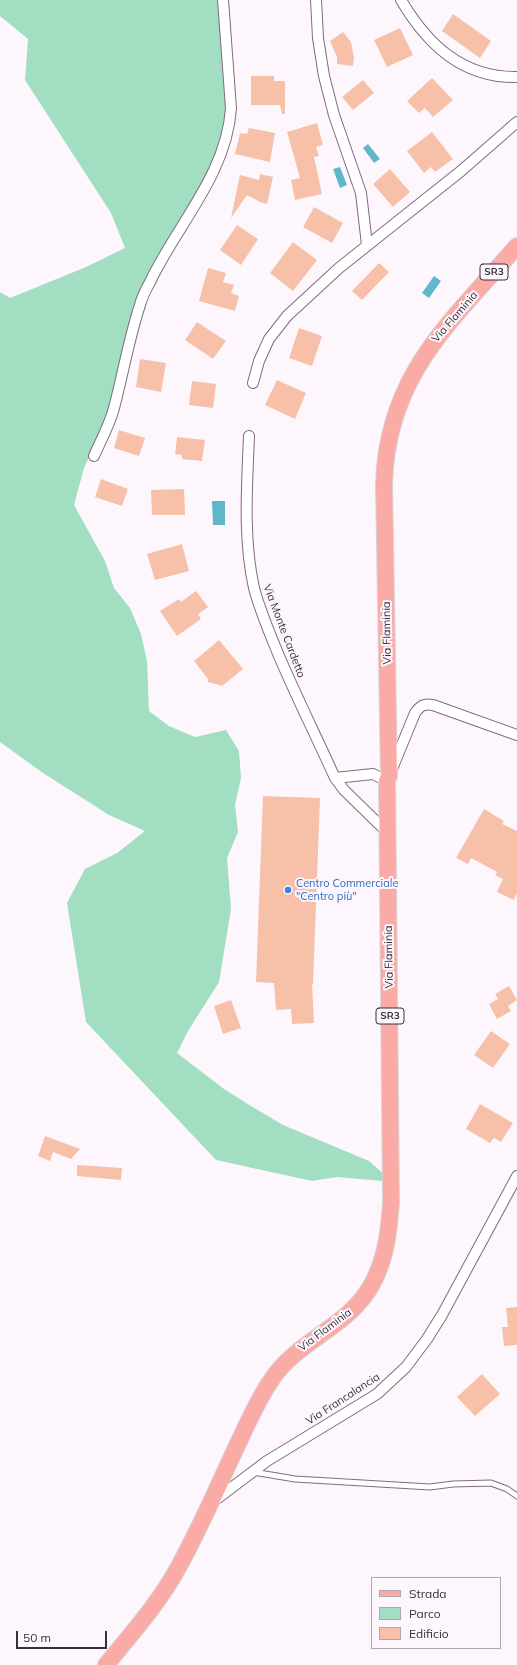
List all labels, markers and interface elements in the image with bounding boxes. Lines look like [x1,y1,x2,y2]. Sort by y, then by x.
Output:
road number: SR3 [480,264,508,280]
street label: Via Flaminia [429,289,481,345]
street label: Via Monte Cardetto [260,583,308,679]
street label: Via Flaminia [380,601,394,665]
place label: Centro Commerciale "Centro più" [296,877,398,903]
marker: Centro Commerciale "Centro più" [283,885,293,895]
street label: Via Flaminia [382,925,396,989]
road number: SR3 [376,1008,404,1024]
street label: Via Flaminia [296,1306,354,1354]
street label: Via Francalancia [304,1370,382,1428]
legend [371,1577,501,1649]
text: Strada [409,1586,447,1601]
text: Parco [409,1606,441,1621]
scale bar [18,1623,109,1649]
text: Edificio [409,1626,449,1641]
text: 50 m [23,1630,51,1645]

